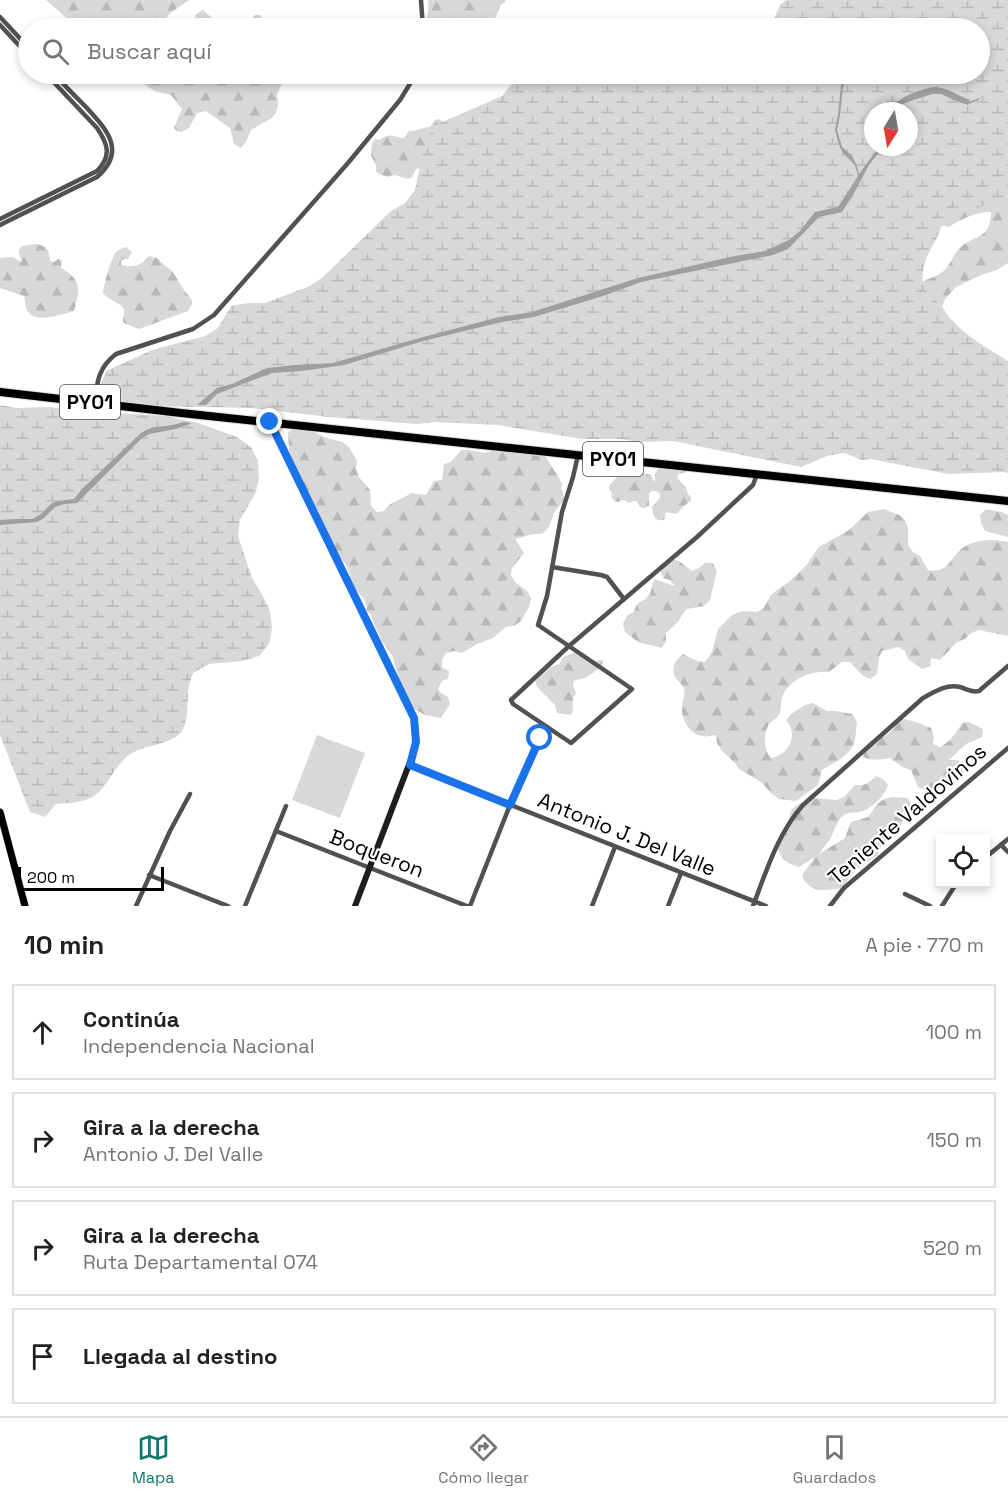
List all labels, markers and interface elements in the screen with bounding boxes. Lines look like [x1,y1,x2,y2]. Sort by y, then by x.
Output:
search box [18,18,990,84]
icon: search [39,35,72,68]
text: Buscar aquí [87,37,212,65]
north arrow [864,102,918,156]
road number: PY01 [60,385,120,419]
route end [256,408,282,434]
road number: PY01 [583,442,643,476]
route start [526,724,552,750]
street label: Teniente Valdovinos [822,738,992,890]
street label: Antonio J. Del Valle [534,786,720,882]
street label: Boqueron [326,823,428,883]
map controls [936,834,990,888]
button: locate [936,834,990,888]
scale bar [18,864,164,892]
text: 200 m [27,867,75,888]
text: 10 min [24,928,104,962]
text: A pie · 770 m [865,932,984,958]
text: Continúa [83,1005,179,1033]
icon: ahead [26,1016,59,1049]
text: 100 m [926,1019,982,1045]
text: Independencia Nacional [83,1033,315,1059]
text: Gira a la derecha [83,1113,260,1141]
icon: right [26,1124,59,1157]
text: 150 m [927,1127,982,1153]
text: Antonio J. Del Valle [83,1141,263,1167]
text: Gira a la derecha [83,1221,260,1249]
icon: right [26,1232,59,1265]
text: 520 m [923,1235,982,1261]
text: Ruta Departamental 074 [83,1249,318,1275]
icon: arrive [26,1340,59,1373]
text: Llegada al destino [83,1342,277,1370]
tab: Mapa [132,1431,174,1488]
tab: Cómo llegar [438,1431,529,1488]
tab: Guardados [793,1431,876,1488]

